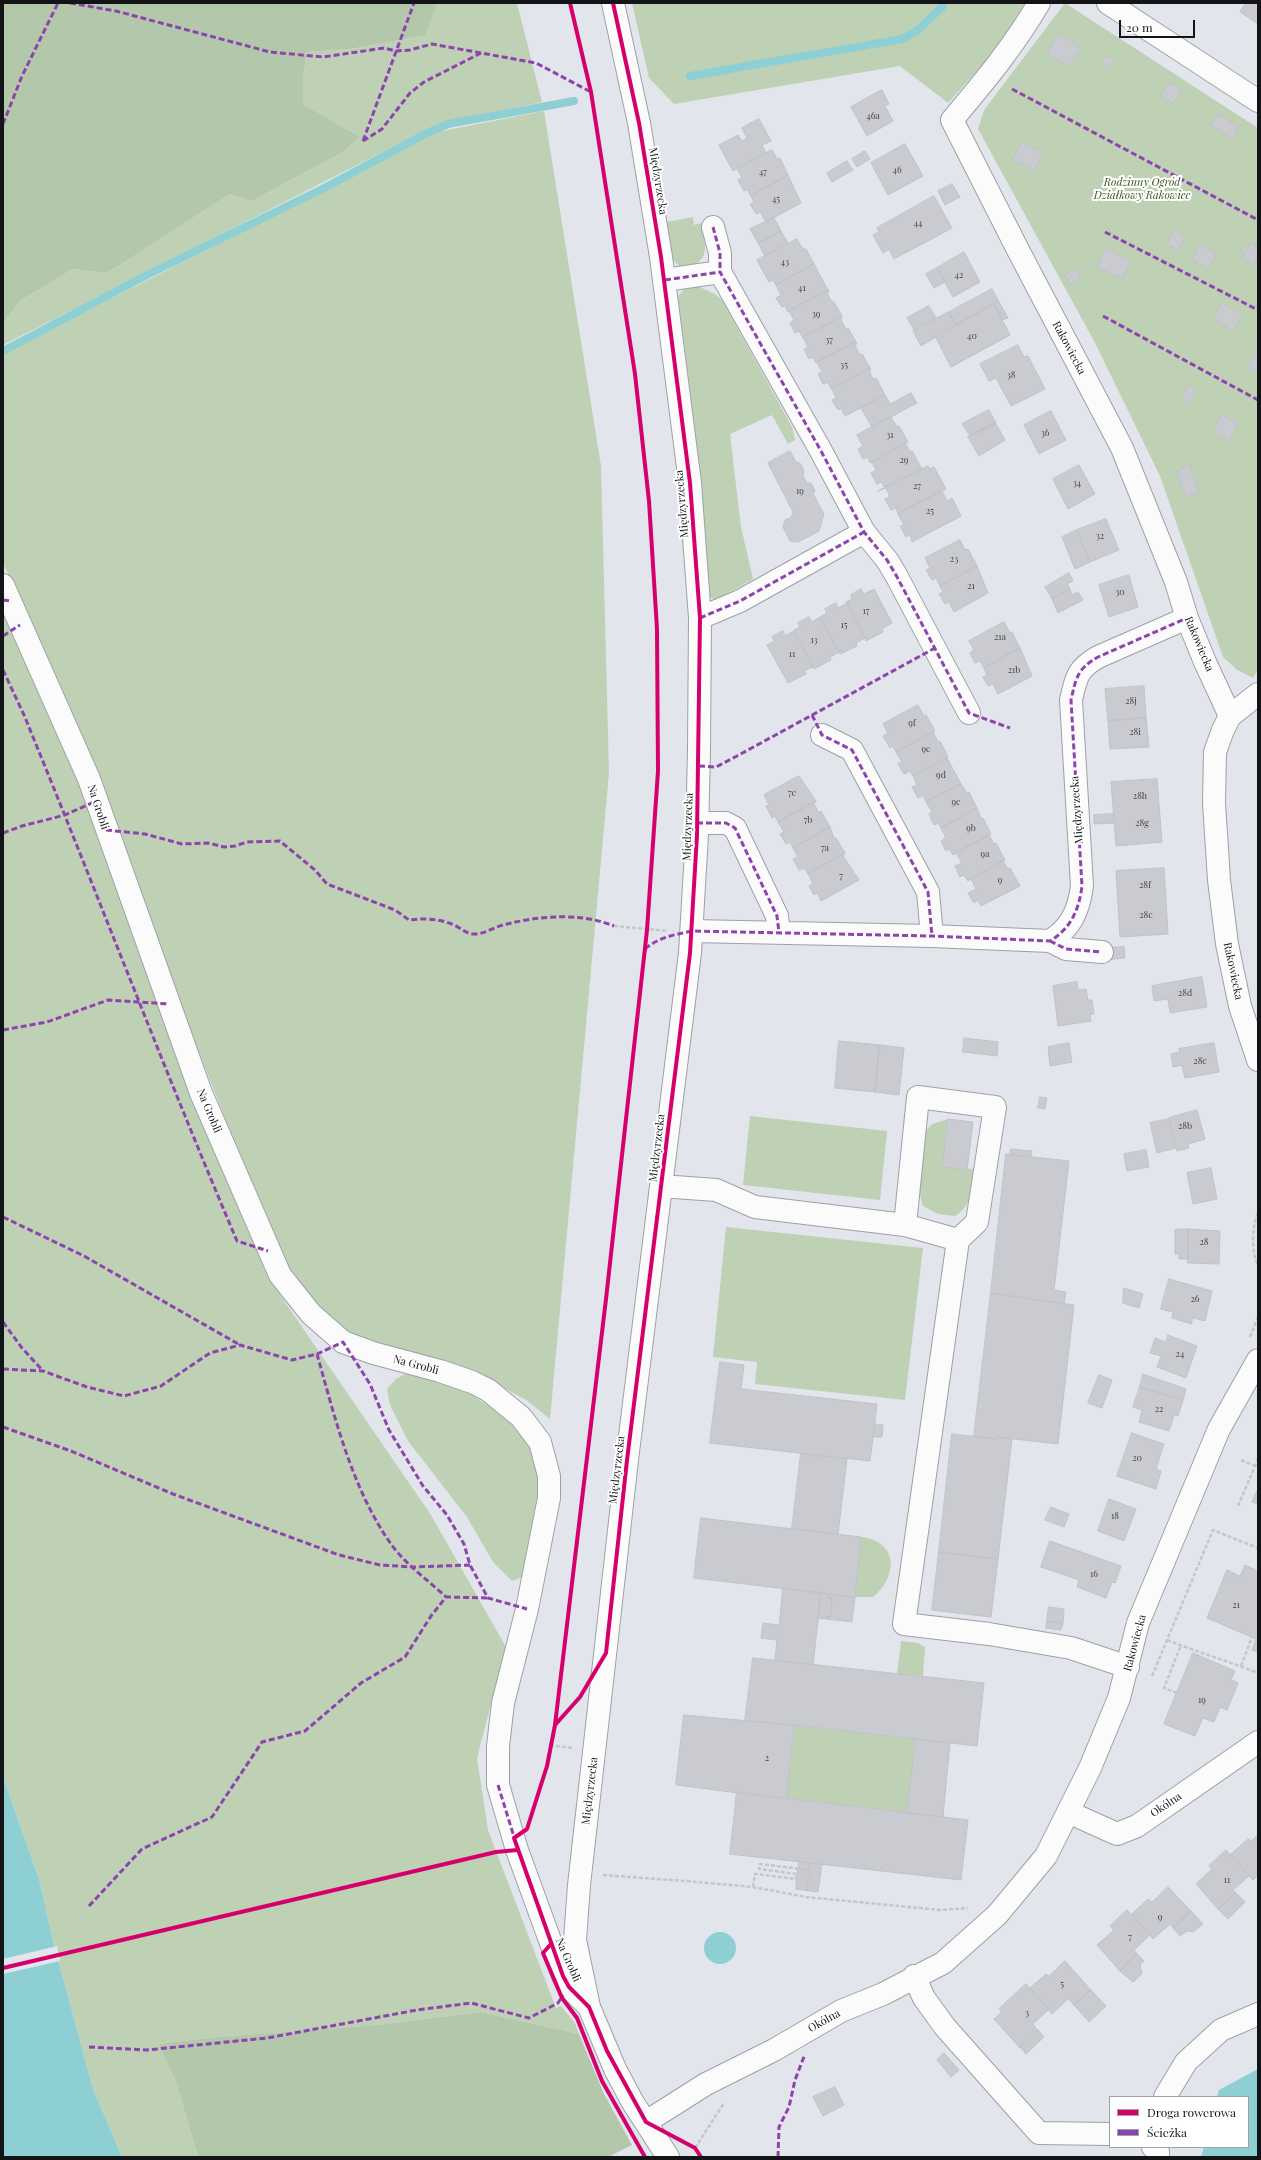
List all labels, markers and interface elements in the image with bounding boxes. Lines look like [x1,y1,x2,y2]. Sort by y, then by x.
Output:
scale bar [1121,12,1197,38]
text: 20 m [1126,19,1153,35]
house number: 46a [866,111,880,121]
street label: Międzyrzecka [646,146,670,216]
house number: 46 [892,165,902,175]
house number: 47 [759,167,767,177]
park label: Rodzinny Ogród Działkowy Rakowiec [1094,176,1190,202]
house number: 45 [772,194,780,204]
house number: 44 [914,218,922,228]
house number: 43 [781,257,789,267]
house number: 42 [955,270,963,280]
house number: 41 [798,283,806,293]
house number: 39 [812,309,820,319]
street label: Rakowiecka [1049,319,1089,377]
house number: 40 [967,331,977,341]
house number: 37 [825,335,833,345]
house number: 35 [840,360,848,370]
house number: 38 [1007,370,1015,380]
house number: 36 [1041,428,1049,438]
house number: 31 [886,430,894,440]
house number: 29 [900,455,908,465]
street label: Międzyrzecka [672,470,692,538]
house number: 34 [1073,478,1081,488]
house number: 27 [913,481,921,491]
house number: 19 [796,486,804,496]
house number: 25 [926,506,934,516]
house number: 32 [1096,531,1104,541]
house number: 23 [950,554,958,564]
house number: 21 [967,581,975,591]
house number: 30 [1115,587,1125,597]
house number: 17 [863,606,869,616]
street label: Rakowiecka [1182,615,1216,673]
house number: 15 [841,620,847,630]
house number: 21a [994,632,1006,642]
house number: 13 [810,635,818,645]
house number: 11 [789,649,795,659]
house number: 21b [1008,665,1020,675]
house number: 28j [1125,696,1137,706]
house number: 9f [908,718,916,728]
house number: 28i [1129,727,1141,737]
house number: 9e [921,744,931,754]
house number: 9d [936,770,946,780]
street label: Międzyrzecka [1068,776,1086,844]
street label: Na Grobli [85,783,111,831]
house number: 7c [788,788,796,798]
house number: 28h [1133,791,1147,801]
street label: Międzyrzecka [680,793,696,861]
house number: 9c [952,797,960,807]
house number: 7b [804,815,812,825]
house number: 28g [1135,818,1149,828]
house number: 9b [966,823,976,833]
house number: 7a [821,843,829,853]
house number: 9a [980,849,990,859]
house number: 7 [839,871,843,881]
house number: 9 [998,875,1002,885]
house number: 28f [1139,880,1151,890]
house number: 28e [1139,910,1153,920]
street label: Rakowiecka [1220,941,1246,1001]
house number: 28d [1178,988,1192,998]
house number: 28c [1193,1056,1207,1066]
street label: Na Grobli [194,1087,224,1135]
street label: Międzyrzecka [646,1113,668,1183]
house number: 28b [1178,1121,1192,1131]
house number: 28 [1200,1237,1208,1247]
house number: 26 [1191,1294,1199,1304]
house number: 24 [1176,1349,1184,1359]
street label: Na Grobli [392,1353,440,1377]
house number: 22 [1155,1404,1163,1414]
street label: Międzyrzecka [606,1435,628,1505]
house number: 20 [1132,1453,1142,1463]
house number: 18 [1111,1511,1119,1521]
house number: 16 [1090,1569,1098,1579]
house number: 21 [1232,1600,1240,1610]
street label: Rakowiecka [1121,1613,1149,1673]
house number: 19 [1198,1695,1206,1705]
house number: 2 [765,1753,769,1763]
street label: Międzyrzecka [579,1756,601,1826]
street label: Okólna [1148,1790,1184,1820]
house number: 11 [1224,1875,1230,1885]
house number: 9 [1158,1912,1162,1922]
house number: 7 [1128,1932,1132,1942]
street label: Na Grobli [552,1936,584,1984]
house number: 5 [1060,1979,1064,1989]
street label: Okólna [806,2007,842,2035]
house number: 3 [1025,2008,1029,2018]
legend [1109,2096,1249,2148]
text: Droga rowerowa [1147,2104,1236,2120]
text: Ścieżka [1147,2124,1187,2140]

